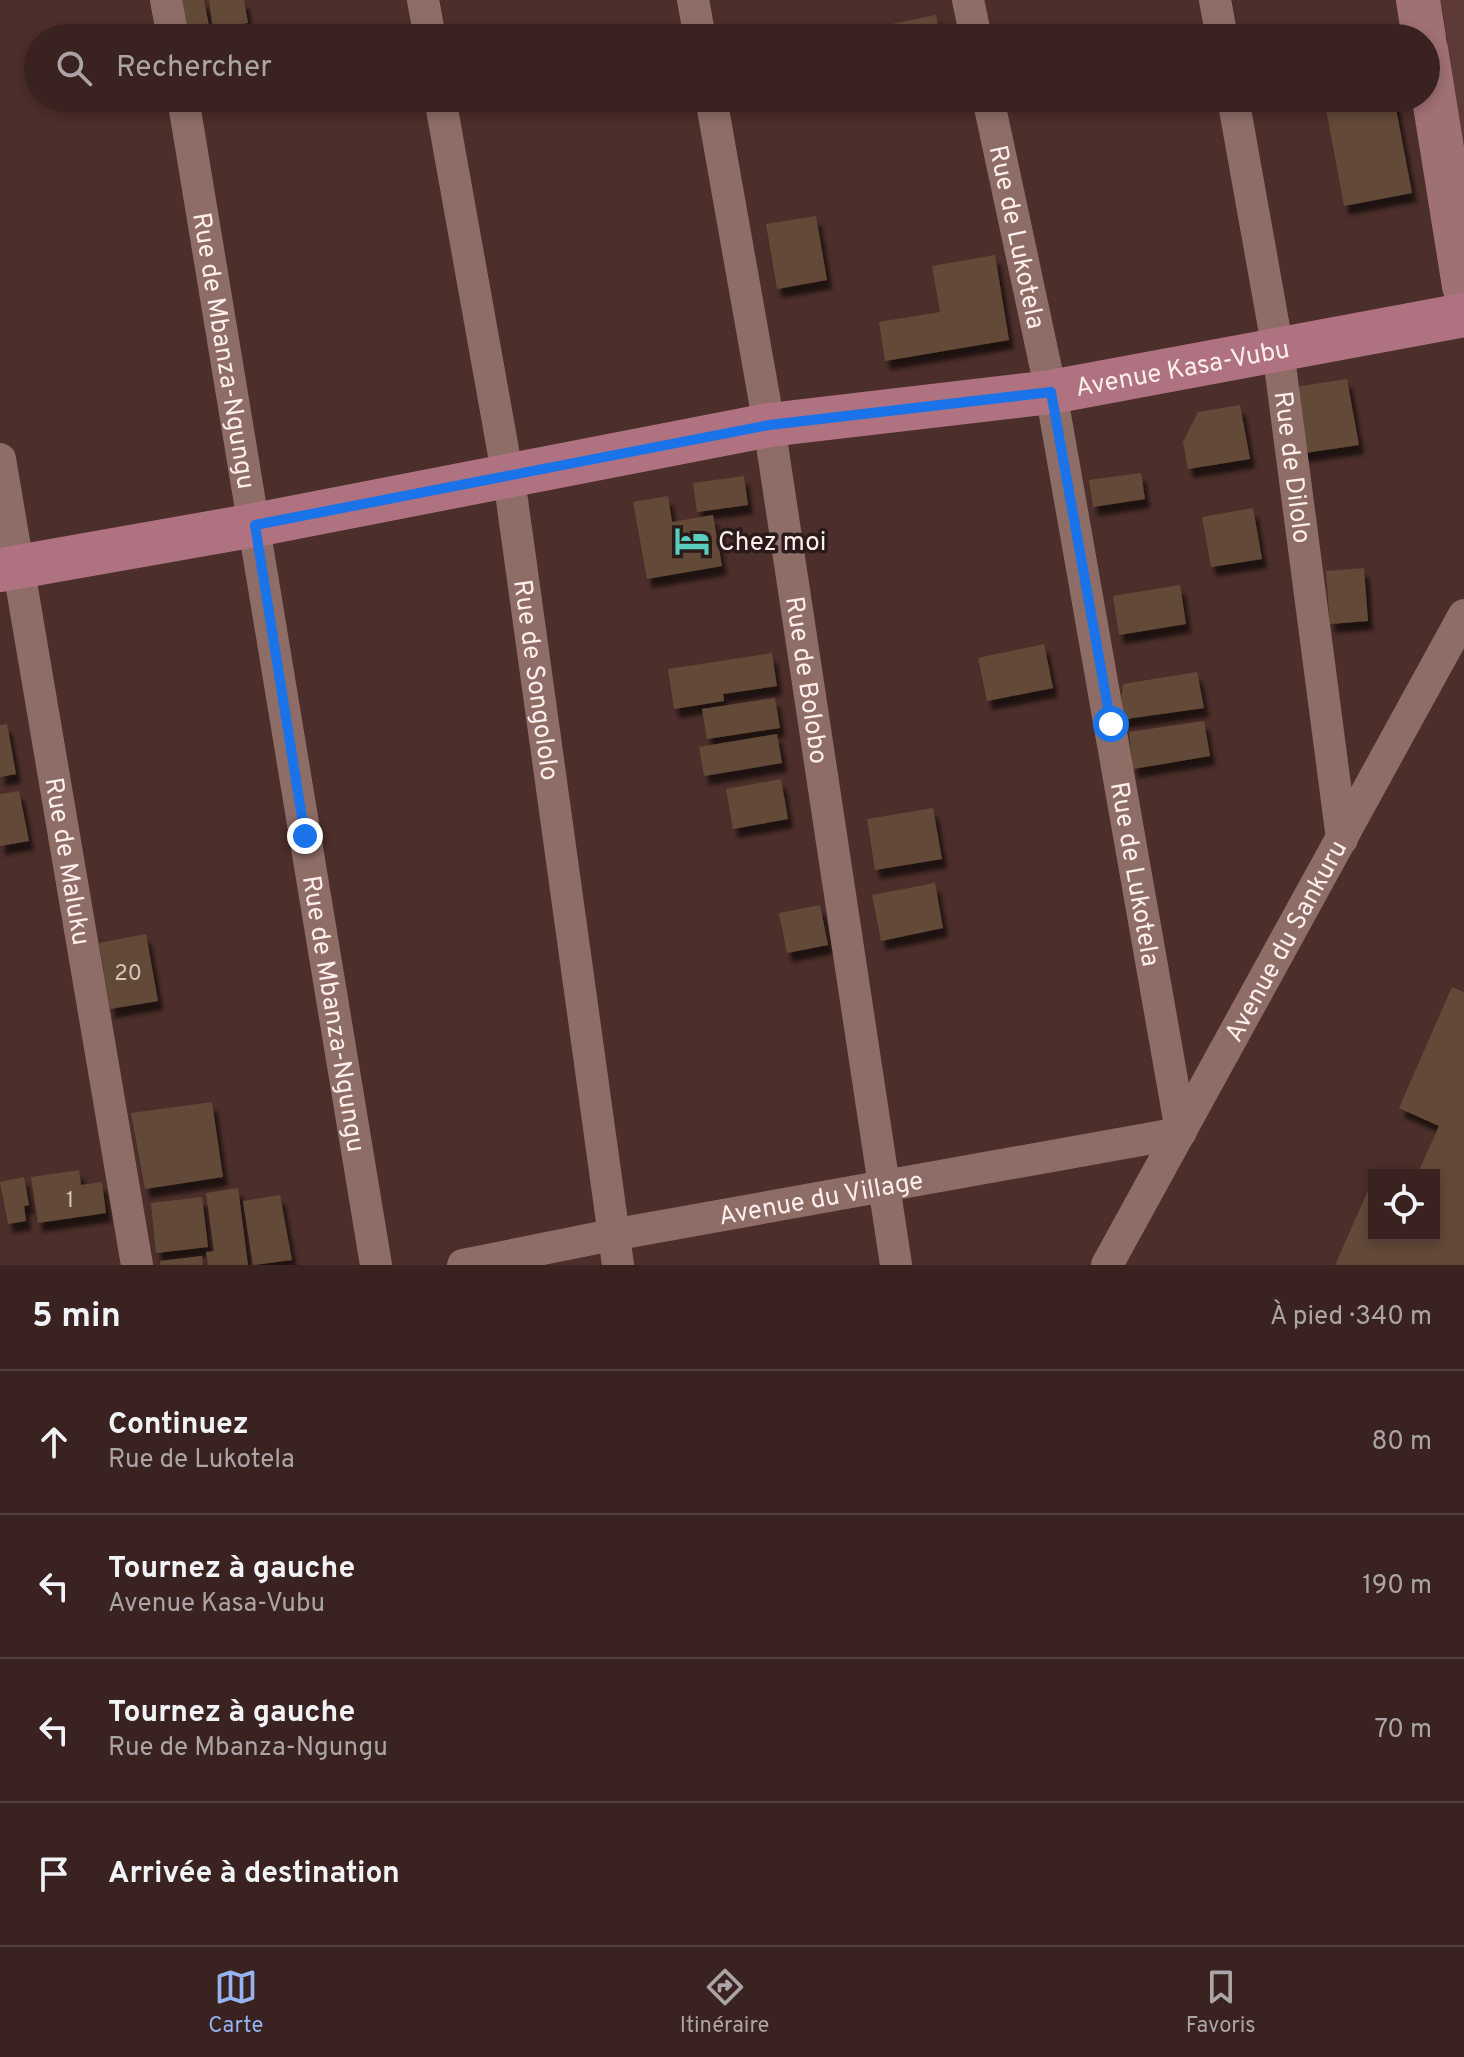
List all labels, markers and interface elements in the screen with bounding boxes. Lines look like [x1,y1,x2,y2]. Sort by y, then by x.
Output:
search box [24,24,1440,112]
icon: search [52,46,96,90]
text: Rechercher [116,50,272,87]
street label: Rue de Lukotela [980,143,1051,332]
street label: Rue de Mbanza-Ngungu [183,210,261,492]
street label: Avenue Kasa-Vubu [1073,334,1293,406]
street label: Rue de Dilolo [1265,389,1317,545]
hotel icon: Chez moi [673,522,711,560]
place label: Chez moi [718,527,826,560]
street label: Rue de Songololo [504,578,565,783]
street label: Rue de Bolobo [776,594,834,766]
route start [1093,706,1129,742]
street label: Rue de Maluku [35,775,96,948]
street label: Rue de Lukotela [1101,779,1166,969]
route end [287,818,323,854]
street label: Avenue du Sankuru [1219,835,1356,1049]
street label: Rue de Mbanza-Ngungu [293,873,371,1155]
house number: 20 [114,961,142,988]
street label: Avenue du Village [716,1165,926,1235]
map controls [1368,1169,1440,1241]
button: locate [1368,1169,1440,1241]
house number: 1 [66,1188,74,1215]
text: 5 min [32,1296,121,1339]
text: À pied · 340 m [1270,1301,1432,1334]
text: Continuez [108,1407,249,1444]
icon: ahead [32,1420,76,1464]
text: 80 m [1372,1426,1432,1459]
text: Rue de Lukotela [108,1444,295,1477]
text: Tournez à gauche [108,1551,355,1588]
icon: left [32,1564,76,1608]
text: 190 m [1362,1570,1432,1603]
text: Avenue Kasa-Vubu [108,1588,325,1621]
text: Tournez à gauche [108,1695,355,1732]
icon: left [32,1708,76,1752]
text: 70 m [1374,1714,1432,1747]
text: Rue de Mbanza-Ngungu [108,1732,388,1765]
icon: arrive [32,1852,76,1896]
text: Arrivée à destination [108,1856,400,1893]
tab: Carte [208,1965,263,2040]
tab: Itinéraire [680,1965,769,2040]
tab: Favoris [1186,1965,1256,2040]

